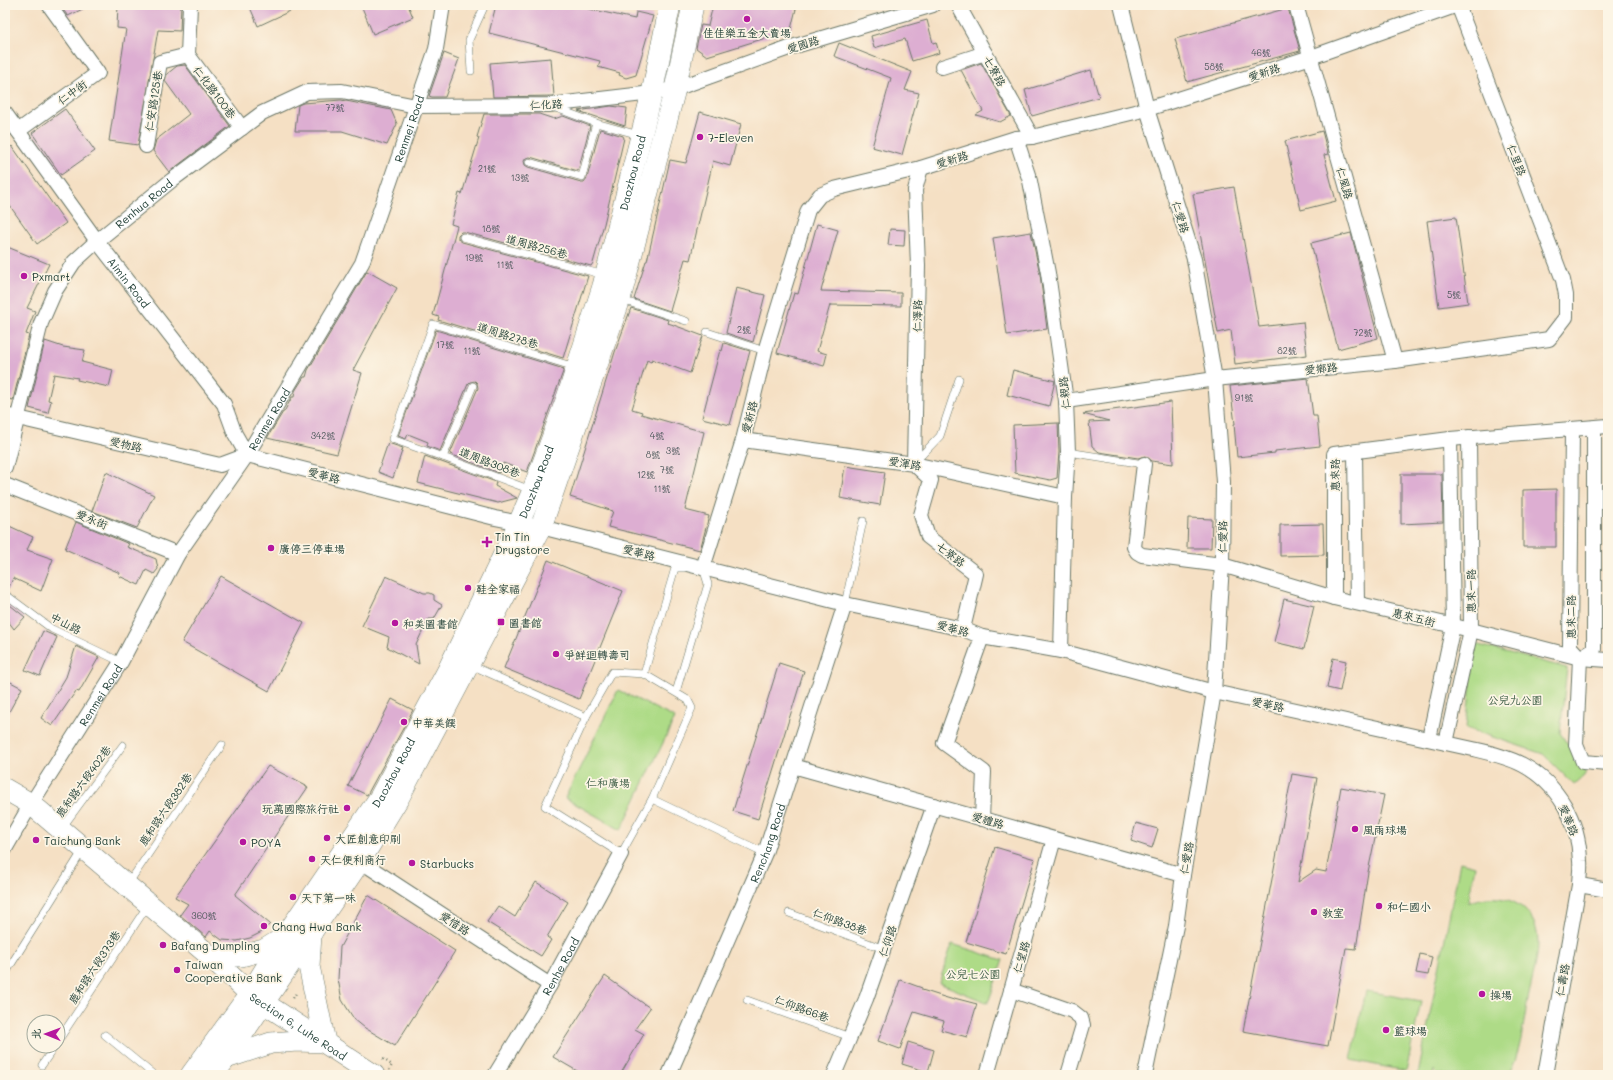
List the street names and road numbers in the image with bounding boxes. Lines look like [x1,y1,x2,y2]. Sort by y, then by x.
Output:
street label: 愛國路 [785,32,821,56]
street label: 七寮路 [980,53,1010,89]
street label: 愛新路 [1246,60,1282,84]
street label: 仁化路100巷 [190,63,240,121]
street label: 仁安路125巷 [141,69,165,133]
street label: 仁中街 [54,76,91,108]
street label: Renmei Road [390,93,427,164]
street label: 仁化路 [529,96,563,112]
street label: Daozhou Road [615,134,648,212]
street label: 仁里路 [1504,142,1530,178]
street label: 愛新路 [934,147,970,171]
street label: 仁風路 [1333,165,1357,201]
street label: Renhua Road [112,175,175,231]
street label: 仁愛路 [1169,199,1193,235]
street label: 道周路256巷 [505,231,569,261]
street label: Aimin Road [105,254,154,311]
street label: 仁澤路 [909,299,925,333]
street label: 道周路278巷 [476,319,540,351]
street label: 愛鄉路 [1304,359,1338,377]
street label: 仁親路 [1055,376,1073,410]
street label: Renmei Road [244,385,293,453]
street label: 愛新路 [738,399,760,435]
street label: 愛物路 [108,433,144,455]
street label: Daozhou Road [514,443,556,520]
street label: 道周路308巷 [457,444,523,480]
street label: 愛渾路 [888,453,922,473]
street label: 惠來路 [1327,459,1342,492]
street label: 愛華路 [306,464,342,486]
street label: 愛永街 [74,506,111,533]
street label: 仁愛路 [1214,520,1230,554]
street label: 七寮路 [933,538,969,570]
street label: 愛華路 [621,541,657,563]
street label: 惠來一路 [1463,569,1478,613]
street label: 惠來二路 [1563,595,1578,639]
street label: 惠來五街 [1391,604,1438,630]
street label: 中山路 [48,609,84,637]
street label: 愛華路 [935,616,971,640]
street label: Renmei Road [75,661,125,729]
street label: 愛華路 [1250,693,1286,715]
street label: Daozhou Road [368,735,418,810]
street label: 鹿和路六段402巷 [52,742,114,820]
street label: 鹿和路六段382巷 [135,769,195,849]
street label: Renchang Road [746,802,788,885]
street label: 愛華路 [1556,802,1582,838]
street label: 愛禮路 [970,808,1006,832]
street label: 仁愛路 [1176,840,1196,876]
street label: 仁仰路38巷 [811,904,869,938]
street label: 愛惜路 [437,908,473,938]
street label: 仁仰路 [875,923,899,959]
street label: 鹿和路六段373巷 [65,927,123,1007]
street label: Renhe Road [538,934,582,998]
street label: 仁望路 [1009,939,1033,975]
street label: 仁壽路 [1552,962,1572,998]
street label: Section 6, Luhe Road [247,988,350,1063]
street label: 仁仰路66巷 [773,991,831,1025]

